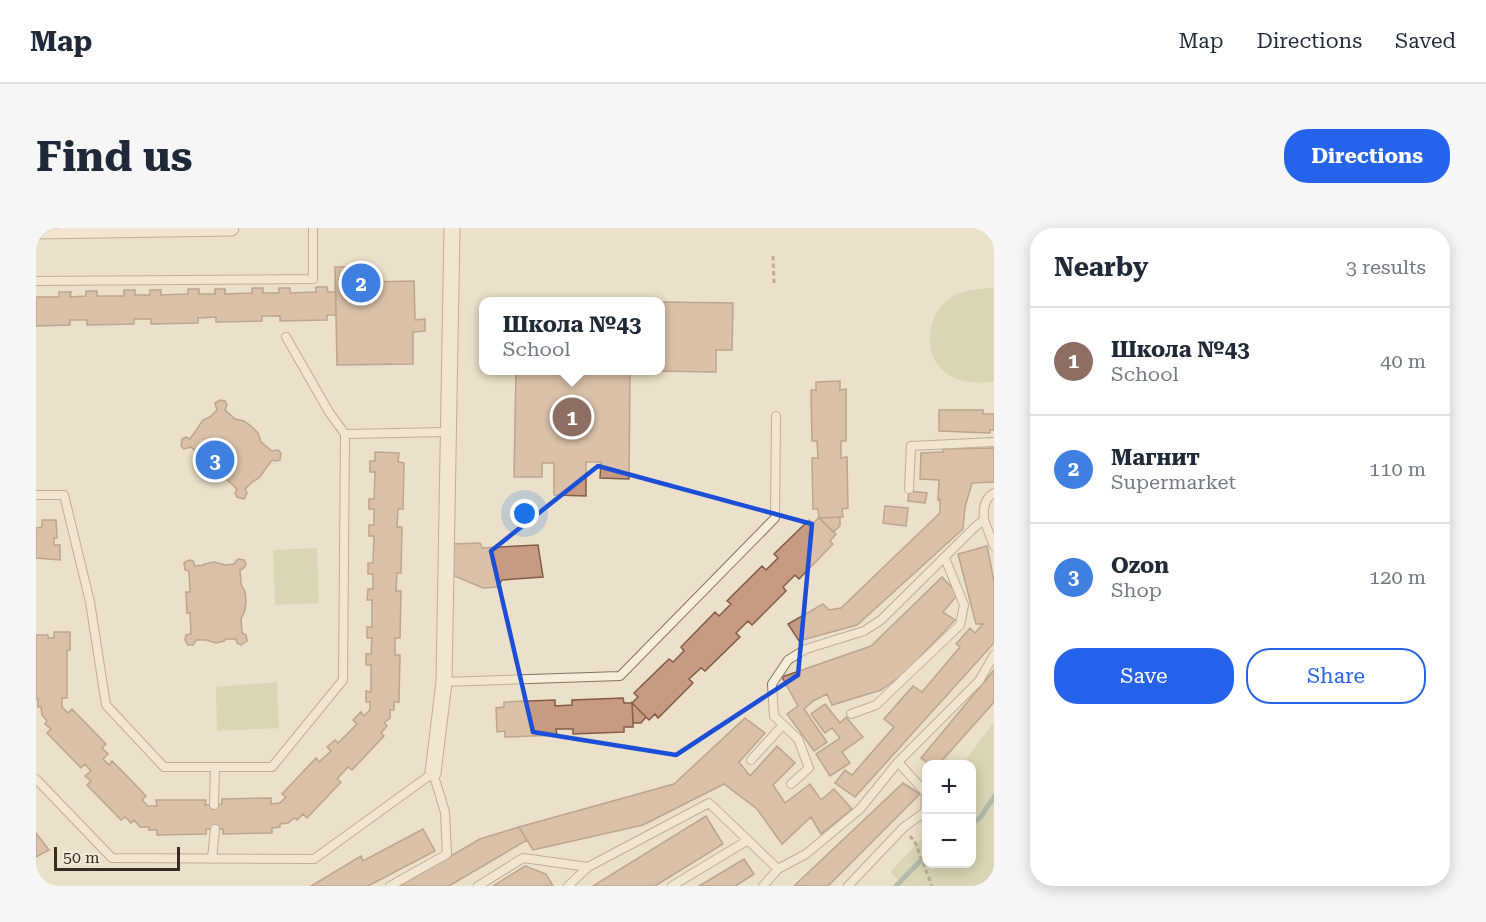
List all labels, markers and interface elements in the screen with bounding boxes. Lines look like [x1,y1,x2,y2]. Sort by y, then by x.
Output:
text: Map [30,25,92,58]
text: Map [1179,29,1223,53]
text: Directions [1256,29,1362,53]
text: Saved [1395,29,1456,53]
button: Directions [1284,129,1450,183]
text: Find us [36,132,193,181]
text: Nearby [1054,252,1148,282]
text: 3 results [1346,255,1426,279]
pin: 2 [342,260,380,306]
popup [479,297,665,375]
text: Школа №43 [503,312,641,337]
text: School [503,337,570,361]
text: Школа №43 [1111,337,1250,362]
text: 1 [1068,349,1079,373]
text: 40 m [1380,349,1426,373]
text: School [1111,362,1179,386]
pin: 1 [552,394,592,440]
pin: 3 [196,438,234,482]
text: Магнит [1111,445,1200,470]
text: 2 [1068,457,1079,481]
text: 110 m [1369,457,1426,481]
text: Supermarket [1111,470,1236,494]
your location [510,499,539,528]
text: Ozon [1111,553,1169,578]
text: 3 [1068,565,1079,589]
text: 120 m [1369,565,1426,589]
text: Shop [1111,578,1162,602]
button: Save [1054,648,1234,704]
button: Share [1246,648,1426,704]
map controls [922,760,976,868]
button: + [922,760,976,814]
button: − [922,814,976,868]
scale bar [54,844,180,872]
text: 50 m [63,848,100,867]

